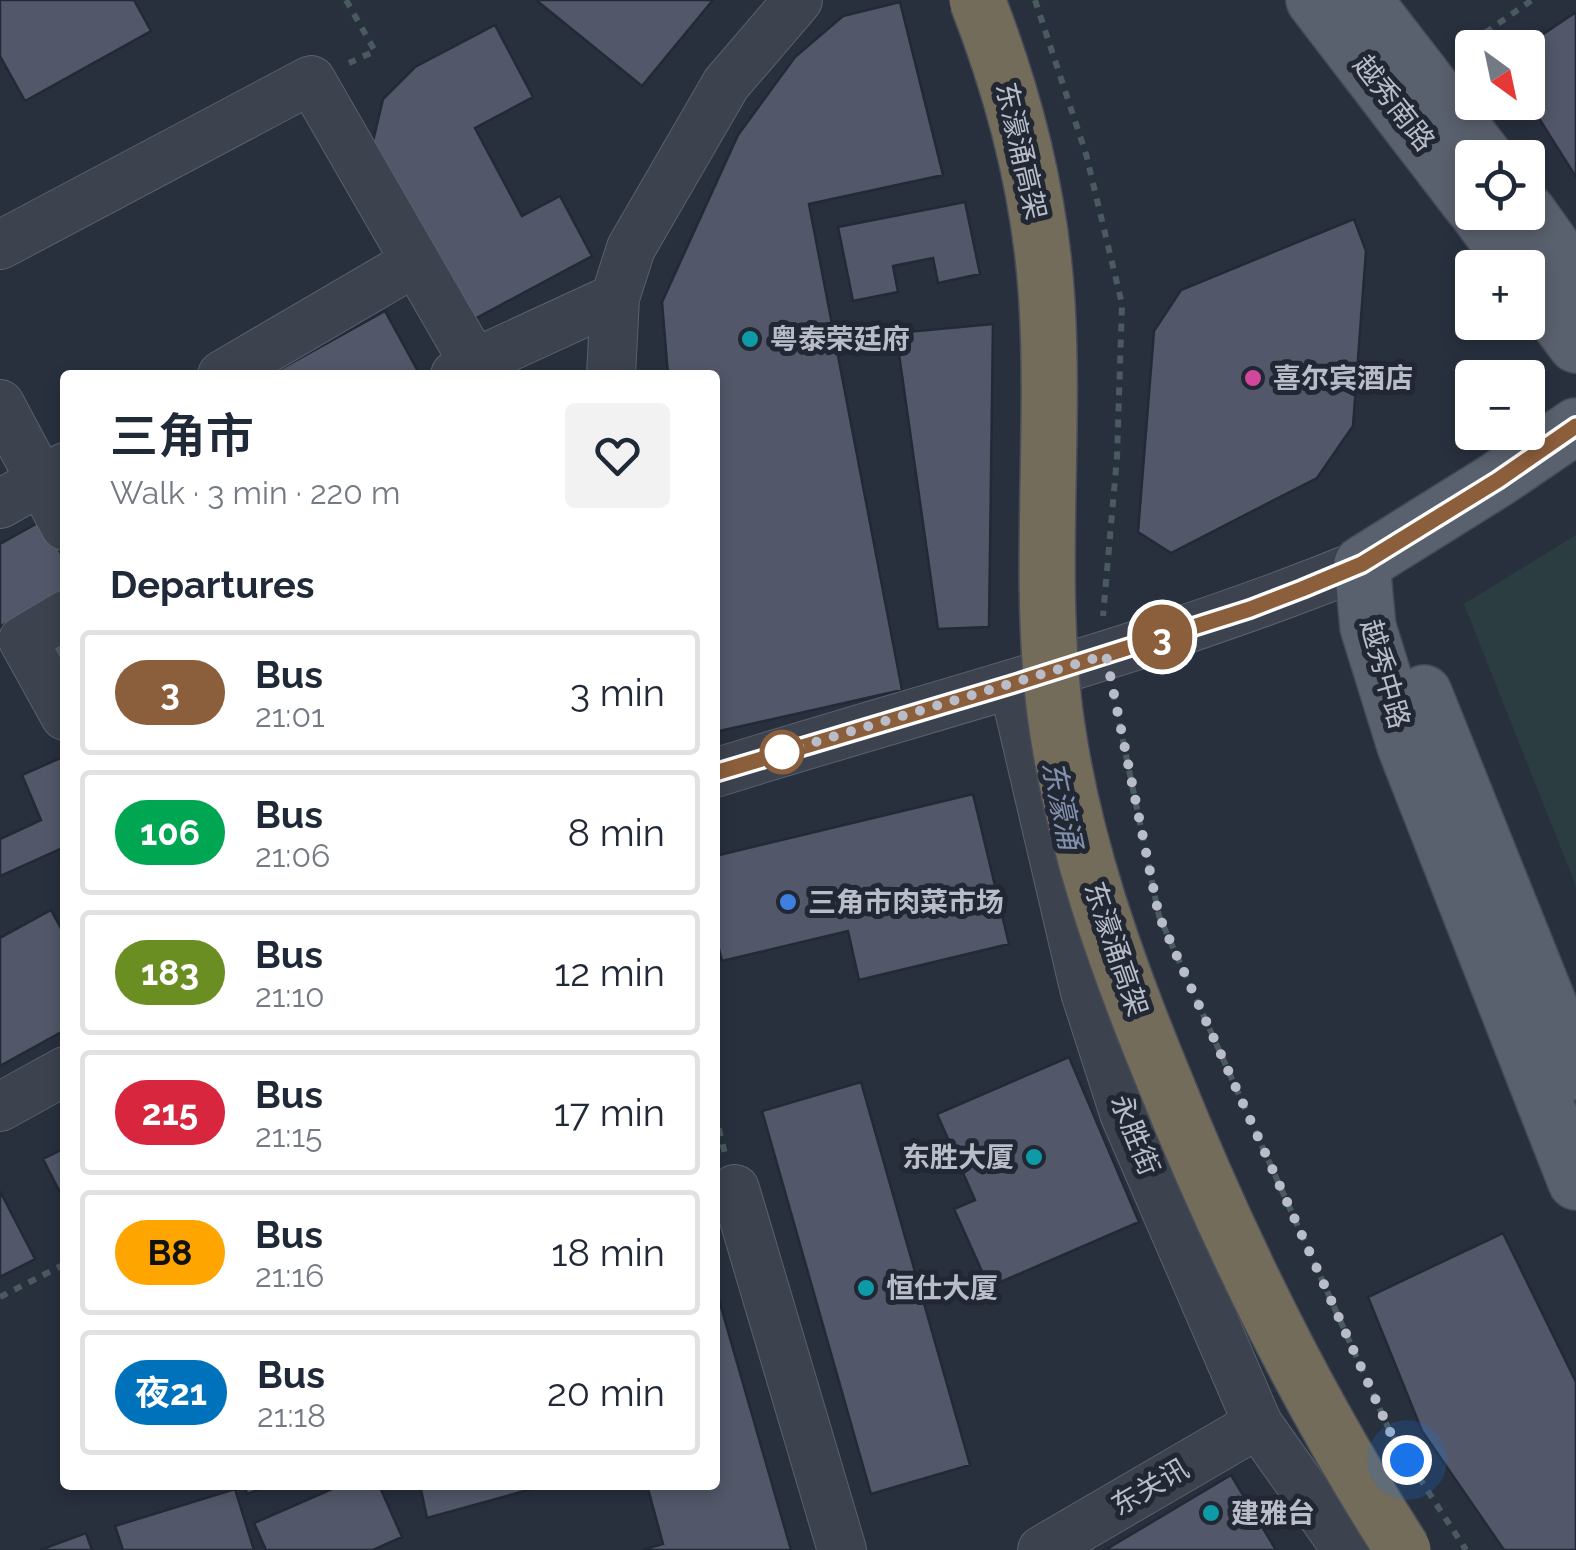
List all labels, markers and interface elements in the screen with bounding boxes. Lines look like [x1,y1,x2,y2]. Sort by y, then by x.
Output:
north arrow [1455,30,1545,120]
map controls [1455,30,1545,450]
street label: 越秀南路 [1347,49,1441,157]
street label: 东濠涌高架 [989,79,1053,223]
button: locate [1455,140,1545,230]
button: + [1455,250,1545,340]
place label: 粤泰荣廷府 [770,323,910,356]
marker: 粤泰荣廷府 [739,328,761,350]
button: − [1455,360,1545,450]
place label: 喜尔宾酒店 [1273,362,1413,395]
marker: 喜尔宾酒店 [1242,367,1264,389]
button: heart [565,403,670,508]
text: 三角市 [110,408,254,464]
text: Walk · 3 min · 220 m [110,474,400,511]
text: Departures [110,562,315,607]
line badge: 3 [1130,604,1194,670]
street label: 越秀中路 [1354,616,1416,732]
text: 3 [1152,617,1172,658]
text: Bus [255,652,323,697]
text: 3 min [570,670,665,715]
text: 3 [160,672,180,713]
text: 21:01 [255,697,325,734]
unlabelled marker [761,731,803,773]
water label: 东濠涌 [1036,757,1089,856]
text: Bus [255,792,323,837]
text: 8 min [567,810,665,855]
text: 106 [140,812,200,853]
text: 21:06 [255,837,330,874]
street label: 东濠涌高架 [1078,877,1154,1021]
place label: 三角市肉菜市场 [808,886,1004,919]
marker: 三角市肉菜市场 [777,891,799,913]
text: Bus [255,932,323,977]
text: 12 min [554,950,665,995]
text: 183 [141,952,199,993]
text: 21:10 [255,977,325,1014]
text: Bus [255,1072,323,1117]
text: 17 min [554,1090,665,1135]
street label: 永胜街 [1104,1090,1166,1180]
text: 215 [142,1092,198,1133]
text: 21:15 [255,1117,323,1154]
place label: 东胜大厦 [902,1141,1014,1174]
marker: 东胜大厦 [1023,1146,1045,1168]
text: Bus [255,1212,323,1257]
text: 18 min [551,1230,665,1275]
text: B8 [148,1232,192,1273]
text: 21:16 [255,1257,324,1294]
place label: 恒仕大厦 [886,1272,998,1305]
marker: 恒仕大厦 [855,1277,877,1299]
text: Bus [257,1352,325,1397]
text: 20 min [547,1370,665,1415]
text: 夜21 [135,1372,207,1413]
text: 21:18 [257,1397,326,1434]
your location [1382,1435,1432,1485]
street label: 东关讯 [1105,1452,1195,1522]
place label: 建雅台 [1231,1497,1315,1530]
marker: 建雅台 [1200,1502,1222,1524]

